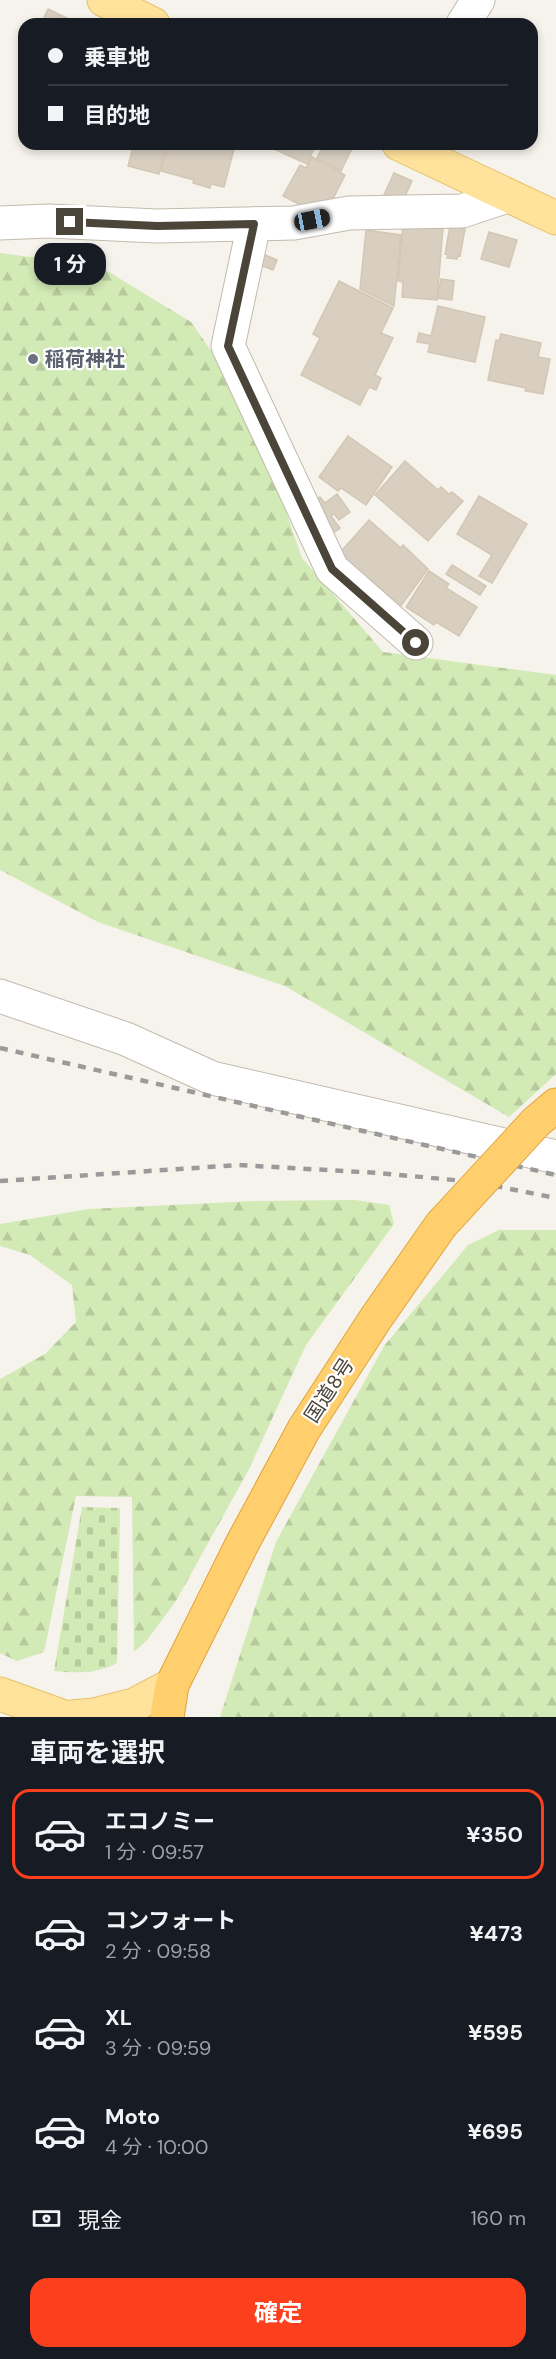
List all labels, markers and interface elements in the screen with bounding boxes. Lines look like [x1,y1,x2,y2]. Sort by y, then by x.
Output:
text: 乗車地 [84,43,150,72]
text: 目的地 [84,101,150,130]
route end [56,208,83,235]
car [293,208,331,232]
callout: 1 分 [34,243,106,285]
text: 1 分 [54,251,86,277]
place label: 稲荷神社 [45,346,125,372]
marker: 稲荷神社 [26,352,40,366]
route start [402,629,429,656]
street label: 国道8号 [298,1353,360,1427]
text: 車両を選択 [30,1735,165,1770]
icon: car [33,1807,87,1861]
text: エコノミー [105,1807,215,1836]
text: ¥350 [466,1820,523,1849]
text: 1 分 · 09:57 [105,1839,204,1865]
icon: car [33,1906,87,1960]
text: コンフォート [105,1906,236,1935]
text: ¥473 [470,1919,523,1948]
text: 2 分 · 09:58 [105,1938,211,1964]
text: XL [105,2003,132,2032]
icon: car [33,2005,87,2059]
text: ¥595 [468,2018,523,2047]
text: 3 分 · 09:59 [105,2035,211,2061]
text: Moto [105,2102,160,2131]
icon: car [33,2104,87,2158]
text: ¥695 [468,2117,523,2146]
text: 4 分 · 10:00 [105,2134,208,2160]
icon: cash [30,2202,63,2235]
text: 160 m [470,2205,526,2231]
text: 現金 [78,2206,122,2235]
button: 確定 [30,2278,526,2347]

